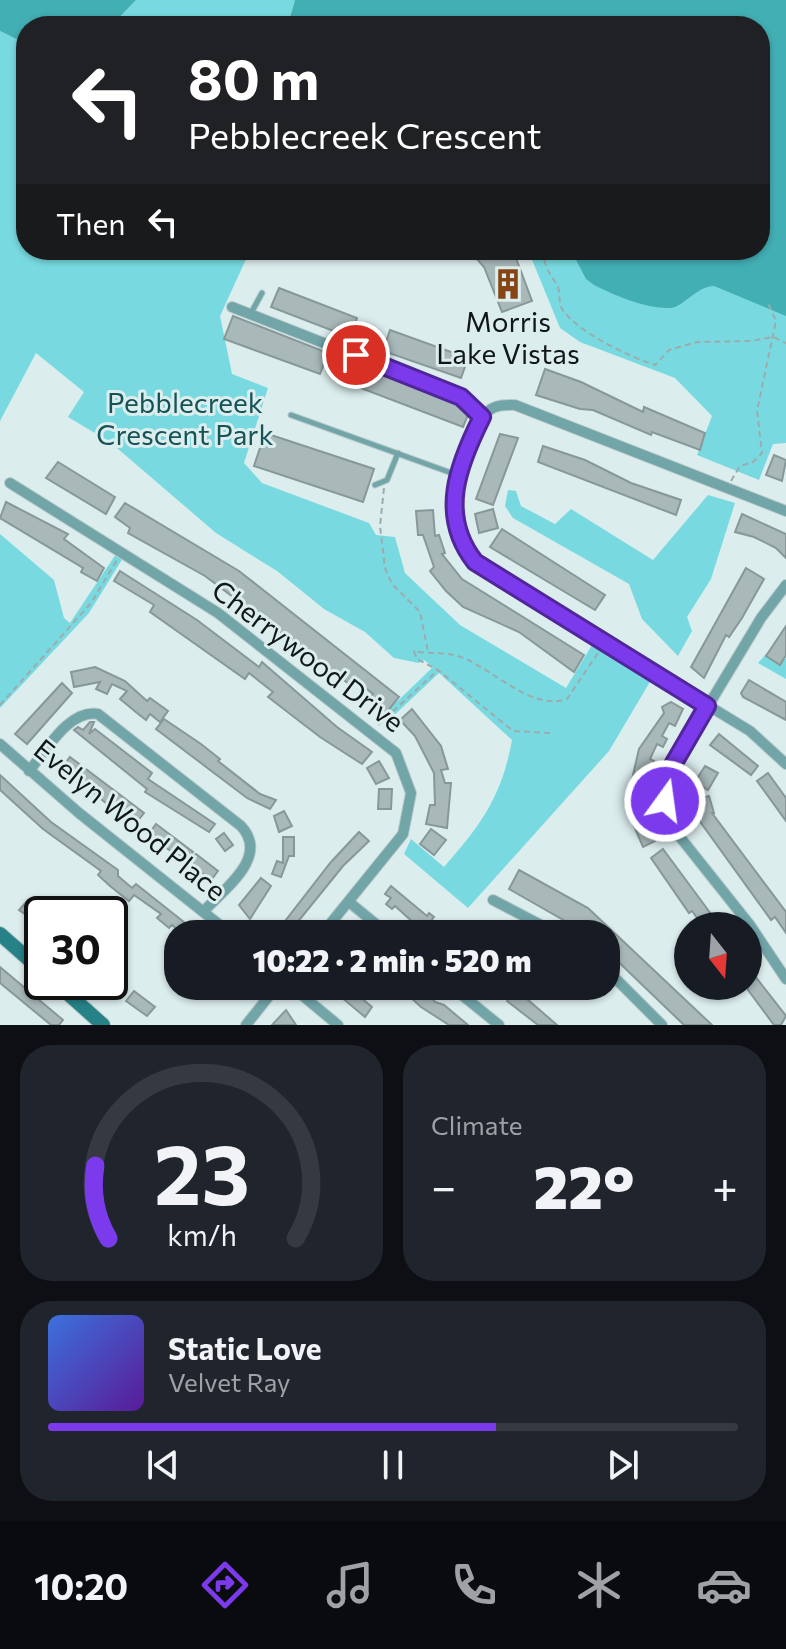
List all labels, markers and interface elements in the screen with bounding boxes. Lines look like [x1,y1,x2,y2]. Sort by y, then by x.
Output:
text: 80 m [188,43,319,112]
icon: left [56,48,160,152]
text: Pebblecreek Crescent [188,112,542,156]
icon: left [141,200,185,244]
text: Then [56,204,125,241]
building icon: Morris Lake Vistas [491,267,525,301]
place label: Morris Lake Vistas [436,304,580,370]
pin [322,321,390,389]
icon: arrive [334,333,378,377]
park label: Pebblecreek Crescent Park [96,385,274,451]
street label: Cherrywood Drive [206,572,411,738]
street label: Evelyn Wood Place [28,731,234,907]
position arrow [623,759,707,843]
speed limit sign: 30 [24,896,128,1000]
north arrow [674,912,762,1000]
map controls [674,912,762,1000]
text: 10:22 · 2 min · 520 m [253,941,532,978]
text: Climate [431,1109,523,1140]
text: 23 [154,1120,249,1222]
text: 22° [534,1148,635,1221]
text: − [431,1158,456,1212]
text: + [712,1158,738,1212]
text: km/h [167,1217,236,1252]
text: Static Love [168,1329,322,1366]
text: Velvet Ray [168,1366,291,1397]
icon: previous [141,1443,185,1487]
icon: pause [371,1443,415,1487]
icon: next [601,1443,645,1487]
icon: directions [197,1557,253,1613]
icon: music [322,1557,378,1613]
icon: phone [446,1557,502,1613]
icon: climate [571,1557,627,1613]
icon: car [696,1557,752,1613]
text: 10:20 [34,1563,128,1607]

